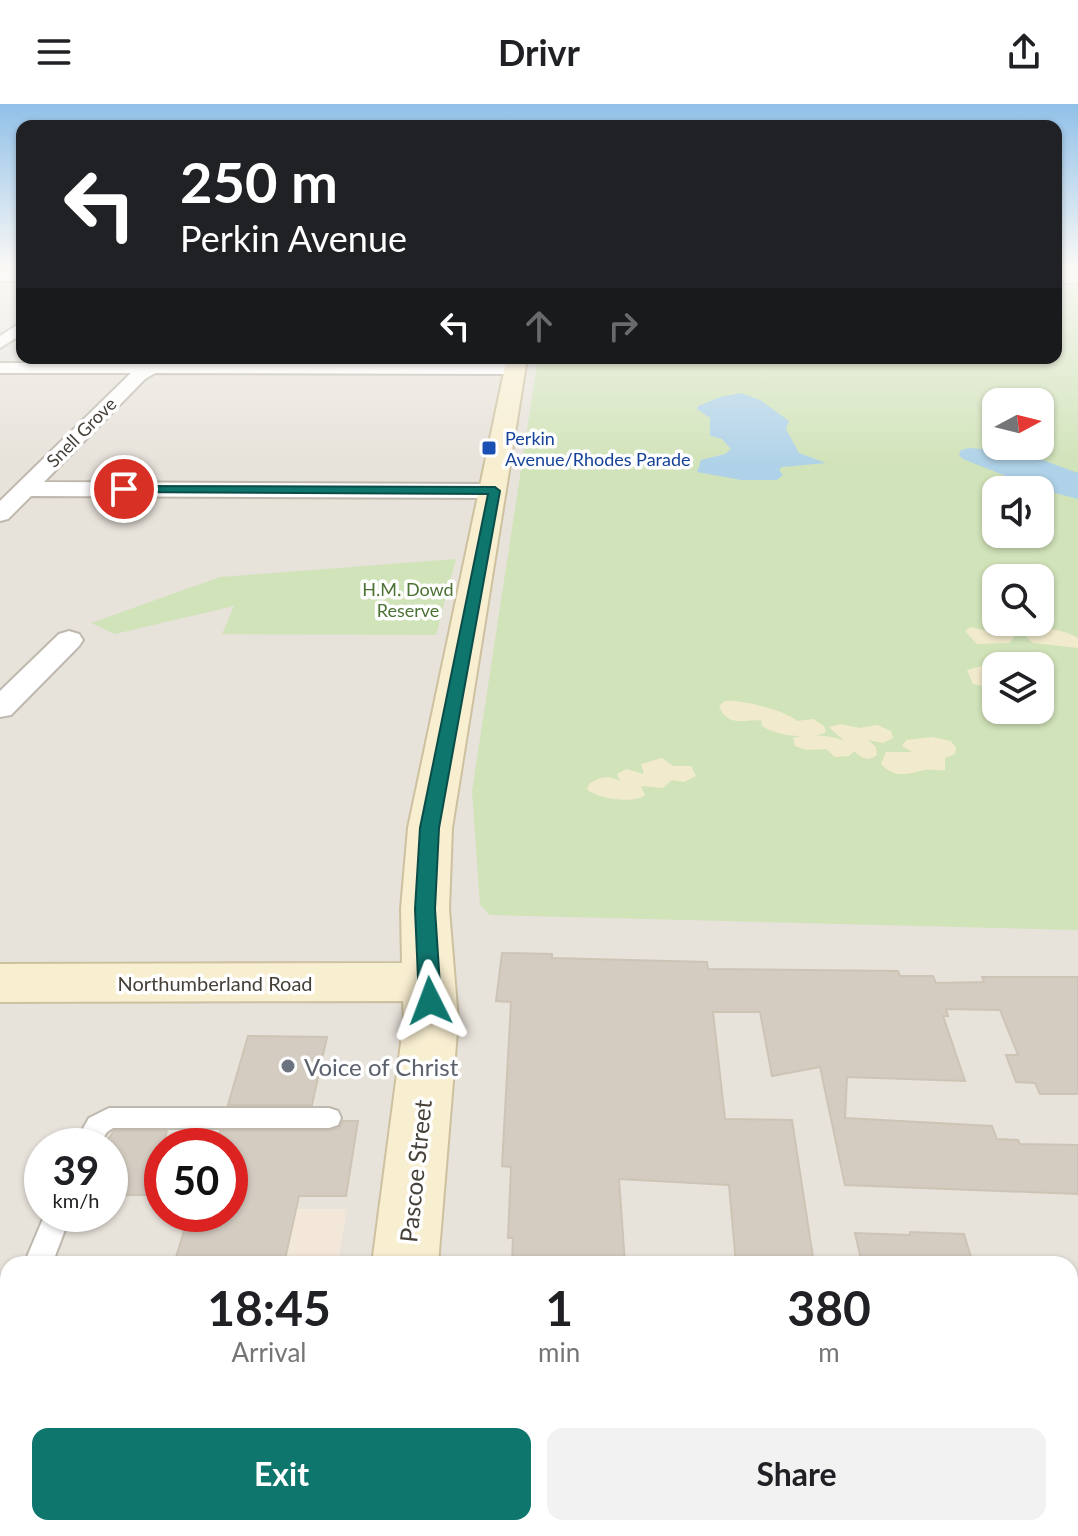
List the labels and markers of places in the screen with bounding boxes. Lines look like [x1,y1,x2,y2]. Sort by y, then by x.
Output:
place label: Perkin Avenue/Rhodes Parade [505,427,691,470]
marker: Perkin Avenue/Rhodes Parade [480,439,498,457]
pin [90,455,158,523]
place label: Voice of Christ [304,1052,459,1081]
marker: Voice of Christ [279,1057,297,1075]

